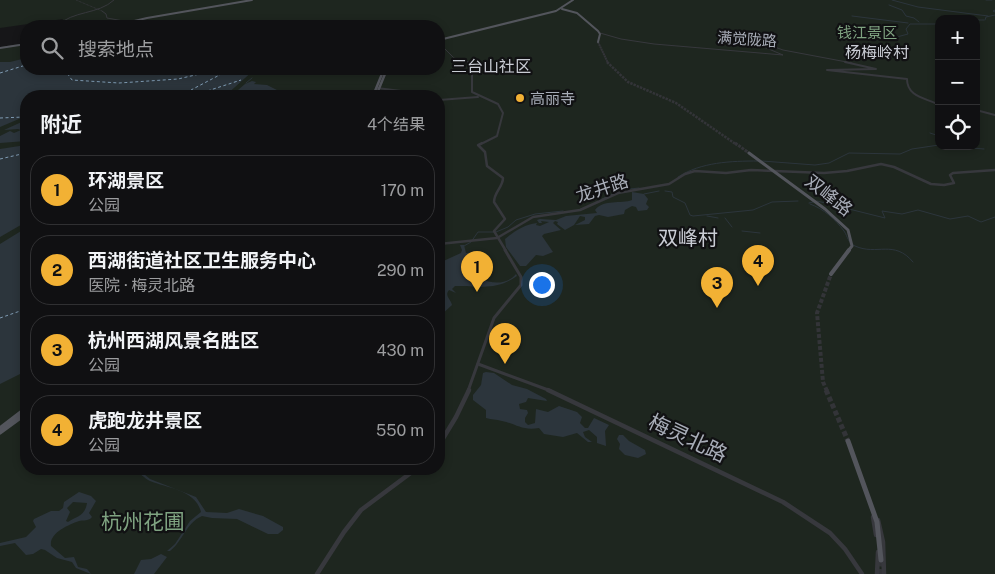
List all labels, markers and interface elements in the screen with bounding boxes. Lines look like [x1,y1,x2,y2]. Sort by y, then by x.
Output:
map controls [935,15,980,150]
button: + [935,15,980,60]
search box [20,20,445,75]
park label: 钱江景区 [837,24,897,41]
street label: 满觉陇路 [716,28,778,50]
icon: search [38,34,66,62]
text: 搜索地点 [78,38,154,60]
district label: 杨梅岭村 [845,43,909,62]
district label: 三台山社区 [451,57,531,76]
button: − [935,60,980,105]
place label: 高丽寺 [530,90,575,107]
marker: 高丽寺 [514,92,526,104]
button: locate [935,105,980,150]
text: 附近 [40,112,82,137]
text: 4个结果 [367,115,425,134]
text: 环湖景区 [88,169,164,191]
street label: 龙井路 [573,170,631,206]
street label: 双峰路 [801,170,857,220]
text: 1 [54,181,60,200]
text: 170 m [381,181,424,200]
text: 公园 [88,196,120,215]
district label: 双峰村 [658,226,718,250]
pin: 4 [742,245,774,286]
text: 西湖街道社区卫生服务中心 [88,249,316,271]
pin: 1 [461,251,493,292]
text: 2 [52,261,62,280]
text: 290 m [377,261,424,280]
pin: 3 [701,267,733,308]
your location [529,272,555,298]
text: 医院 · 梅灵北路 [88,276,195,295]
pin: 2 [489,323,521,364]
text: 杭州西湖风景名胜区 [88,329,259,351]
text: 3 [52,341,62,360]
text: 430 m [376,341,424,360]
text: 公园 [88,356,120,375]
text: 虎跑龙井景区 [88,409,202,431]
street label: 梅灵北路 [645,409,731,467]
text: 4 [52,421,62,440]
text: 550 m [376,421,424,440]
text: 公园 [88,436,120,455]
park label: 杭州花圃 [101,509,185,534]

